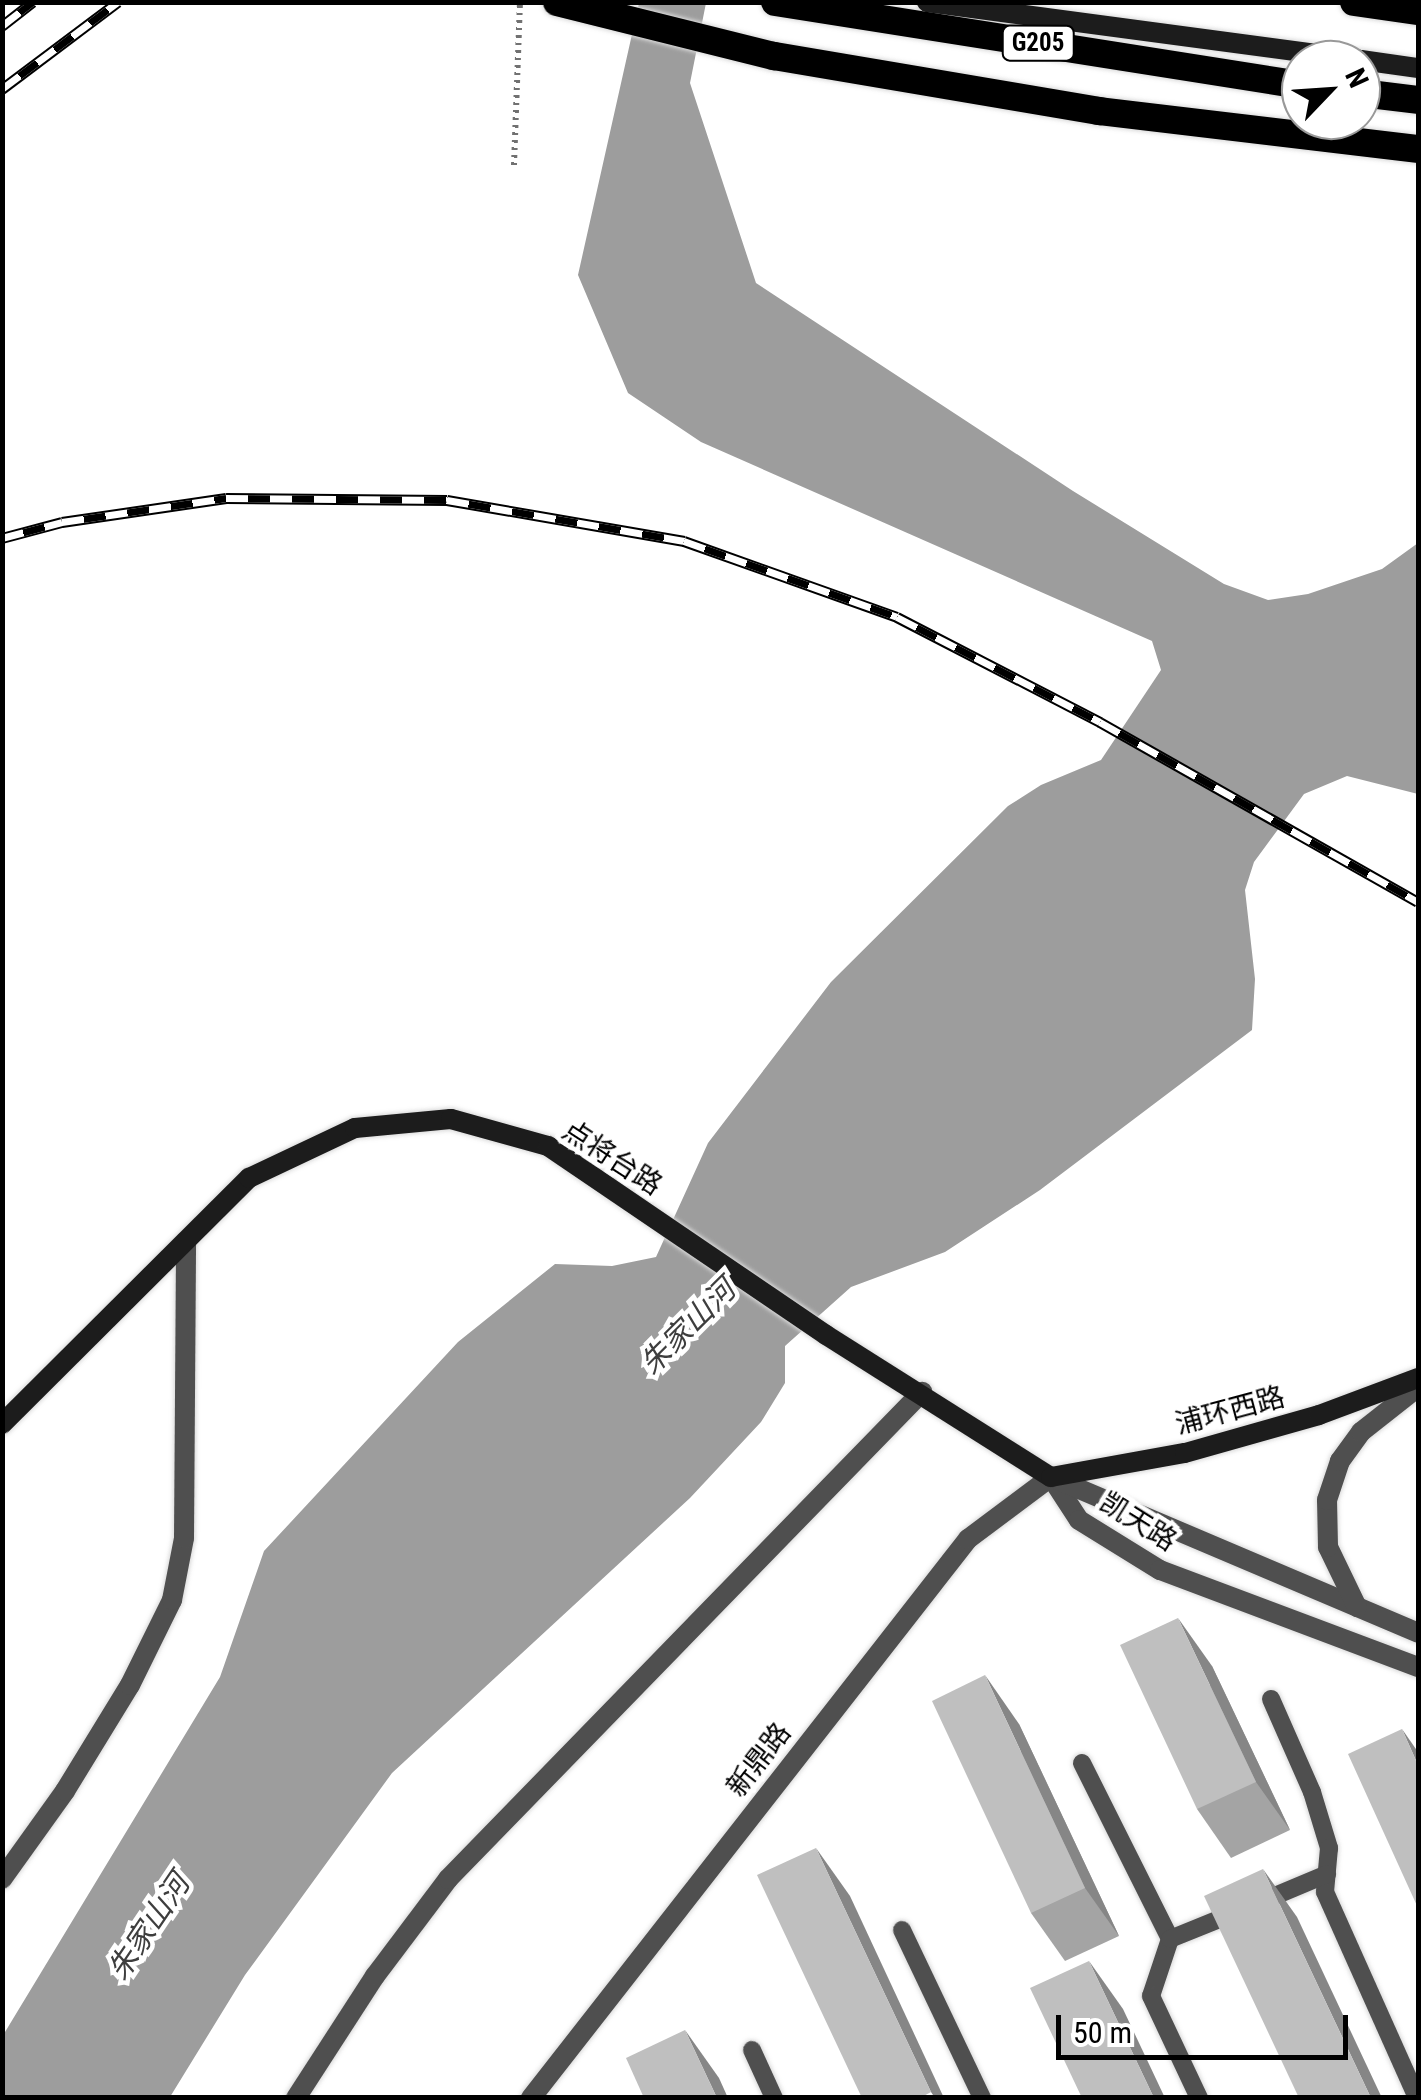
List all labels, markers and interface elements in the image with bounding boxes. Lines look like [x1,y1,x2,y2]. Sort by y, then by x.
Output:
road number: G205 [1000,23,1076,63]
north arrow [1281,40,1381,140]
text: N [1338,63,1375,93]
street label: 点将台路 [556,1113,668,1203]
water label: 朱家山河 [633,1272,743,1382]
street label: 浦环西路 [1172,1380,1288,1442]
street label: 凯天路 [1093,1485,1183,1559]
street label: 新鼎路 [720,1717,798,1803]
water label: 朱家山河 [101,1867,197,1987]
scale bar [1061,1995,1354,2057]
text: 50 m [1073,2015,1132,2050]

